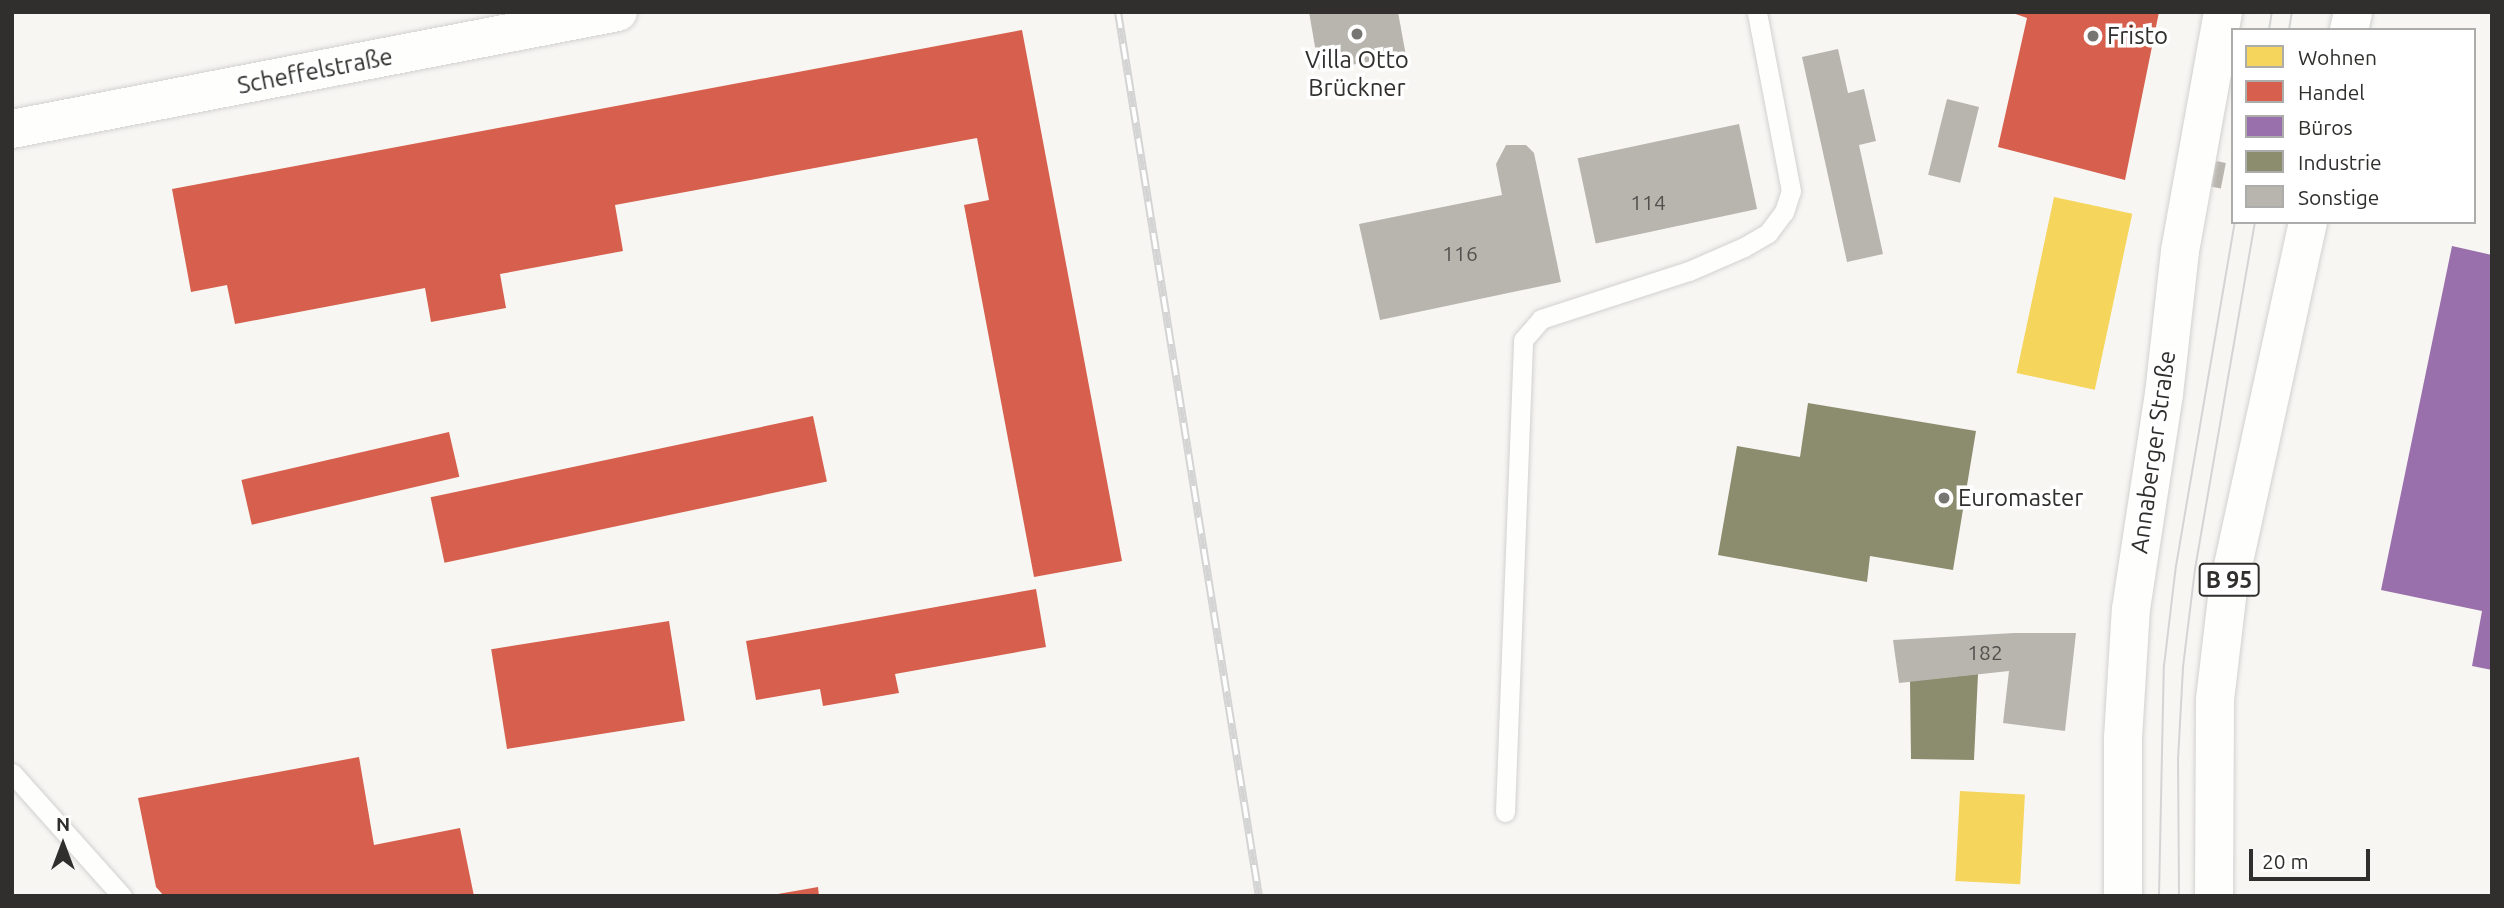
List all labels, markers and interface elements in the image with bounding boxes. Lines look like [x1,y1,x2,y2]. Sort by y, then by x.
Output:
place label: Fristo [2107,22,2168,50]
marker: Villa Otto Brückner [1349,26,1365,42]
marker: Fristo [2085,28,2101,44]
legend [2231,28,2476,224]
street label: Scheffelstraße [235,42,395,100]
text: Wohnen [2298,45,2377,69]
place label: Villa Otto Brückner [1305,46,1409,102]
text: Handel [2298,80,2365,104]
text: Büros [2298,115,2353,139]
text: Industrie [2298,150,2382,174]
text: Sonstige [2298,185,2379,209]
house number: 114 [1630,189,1666,215]
house number: 116 [1442,240,1478,266]
street label: Annaberger Straße [2125,349,2181,555]
place label: Euromaster [1958,484,2083,512]
marker: Euromaster [1936,490,1952,506]
road number: B 95 [2198,560,2260,600]
house number: 182 [1967,639,2003,665]
north arrow [28,810,98,880]
text: N [56,813,70,835]
scale bar [2252,834,2373,878]
text: 20 m [2262,849,2309,873]

